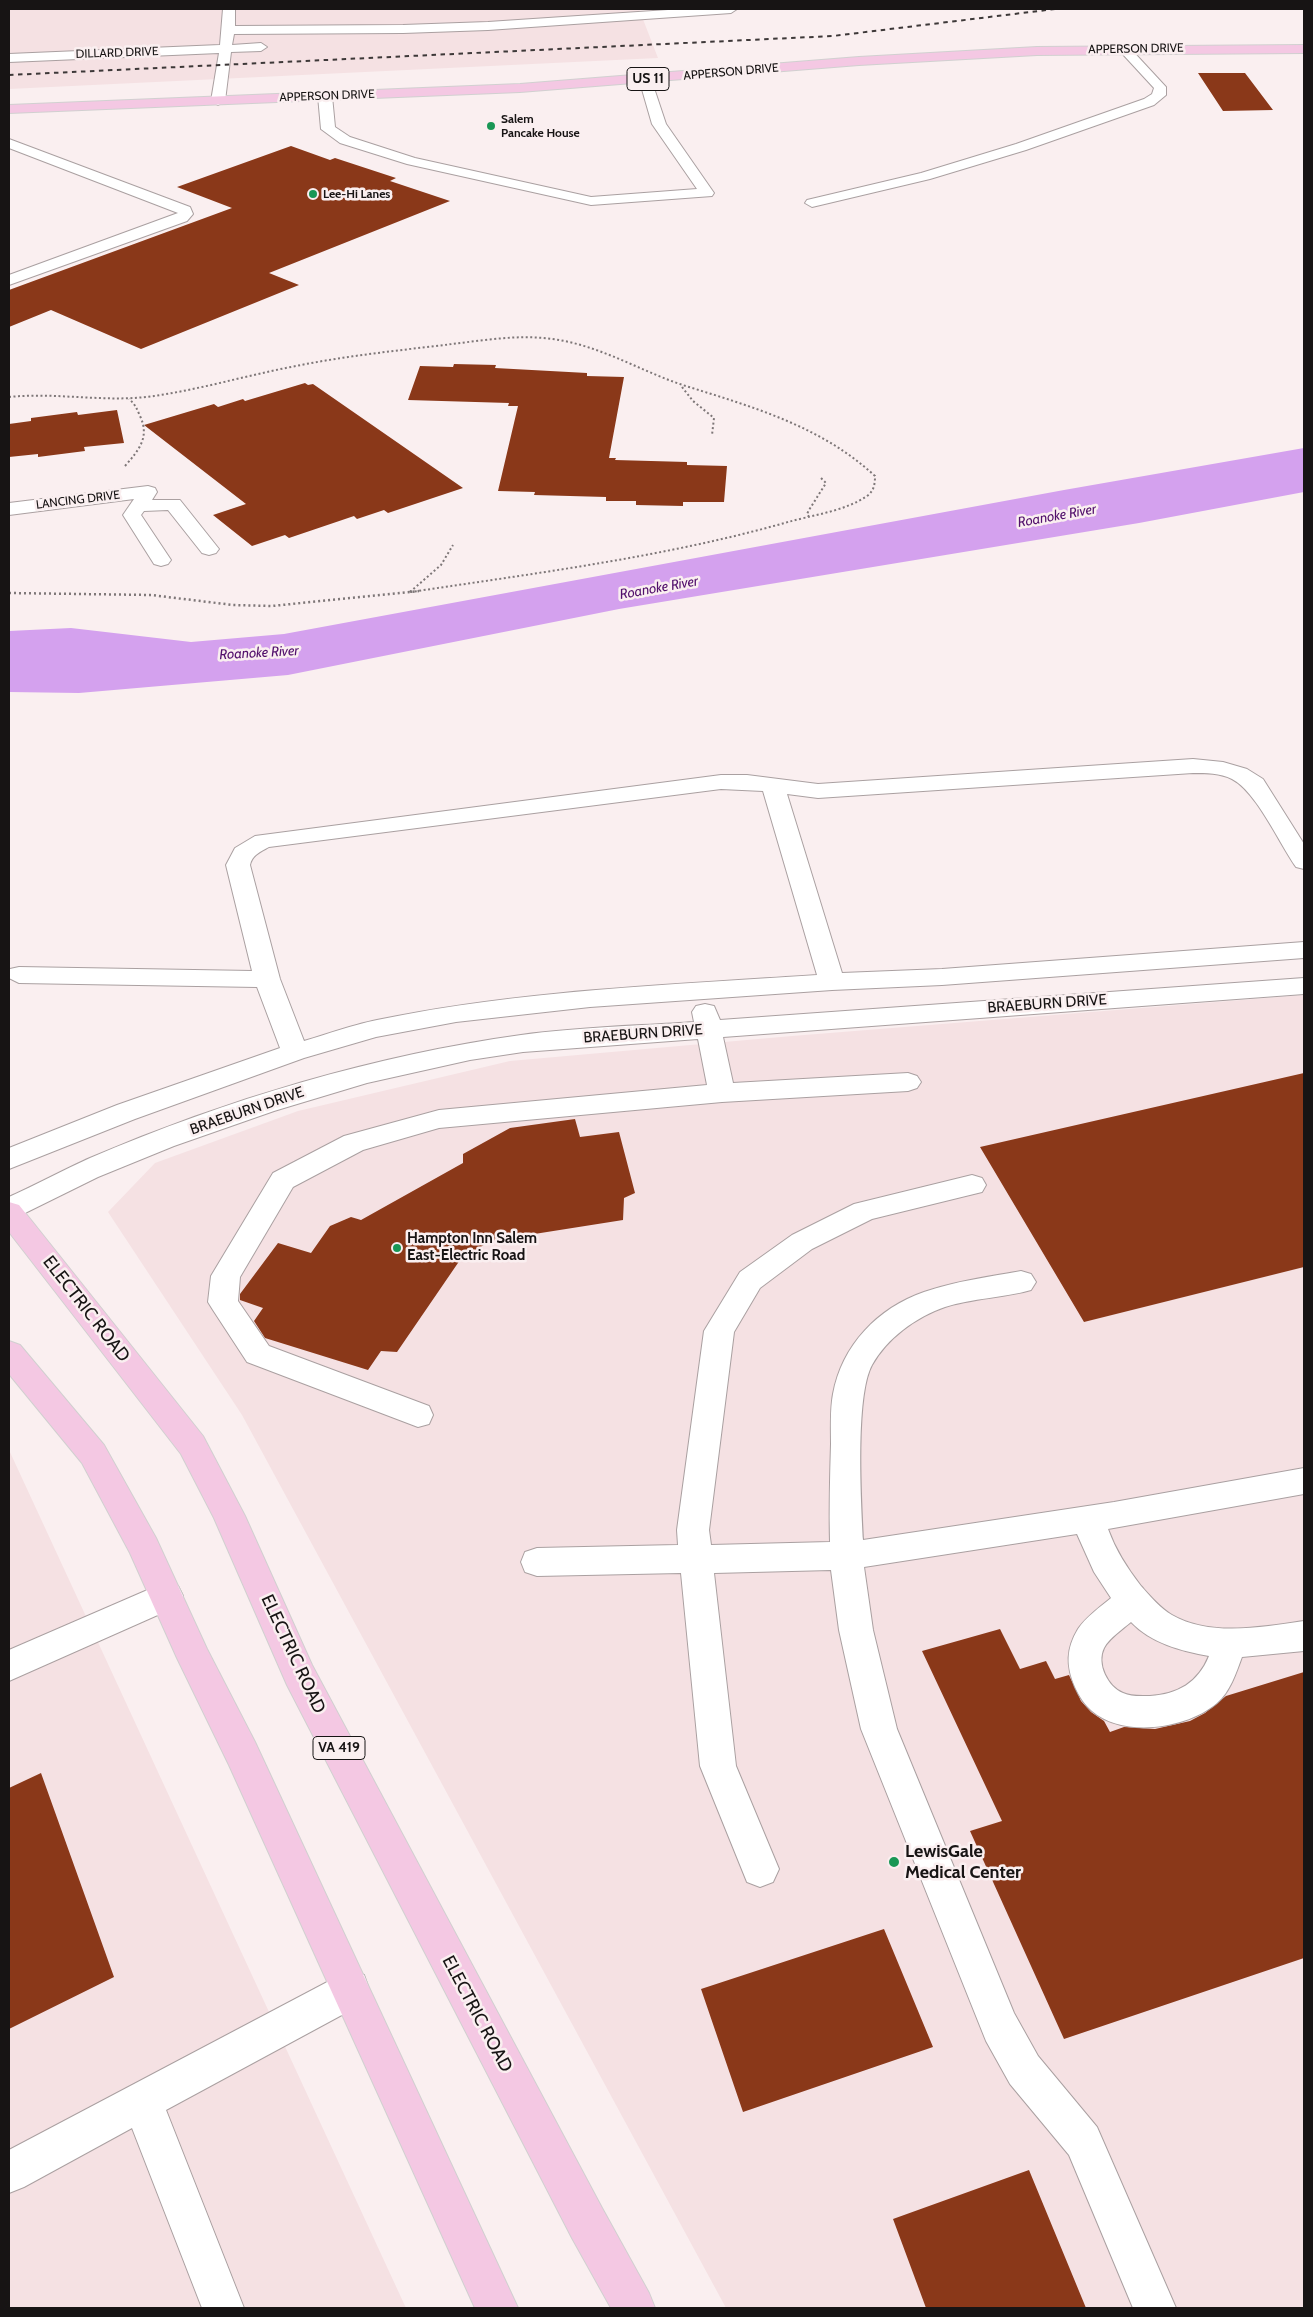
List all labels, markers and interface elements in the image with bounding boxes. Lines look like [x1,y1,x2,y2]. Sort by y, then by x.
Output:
street label: APPERSON DRIVE [1088,41,1184,57]
street label: DILLARD DRIVE [75,44,159,62]
street label: APPERSON DRIVE [683,61,779,83]
road number: US 11 [627,68,669,90]
street label: APPERSON DRIVE [279,87,375,105]
place label: Salem Pancake House [501,112,580,140]
marker: Salem Pancake House [485,120,497,132]
place label: Lee-Hi Lanes [323,187,390,201]
marker: Lee-Hi Lanes [307,188,319,200]
street label: LANCING DRIVE [35,488,121,512]
water label: Roanoke River [1016,501,1098,531]
water label: Roanoke River [618,573,700,603]
water label: Roanoke River [219,643,299,663]
street label: BRAEBURN DRIVE [987,991,1107,1017]
street label: BRAEBURN DRIVE [583,1021,703,1047]
street label: BRAEBURN DRIVE [188,1083,306,1139]
place label: Hampton Inn Salem East-Electric Road [407,1230,537,1265]
marker: Hampton Inn Salem East-Electric Road [391,1242,403,1254]
street label: ELECTRIC ROAD [38,1252,134,1366]
street label: ELECTRIC ROAD [256,1591,330,1717]
road number: VA 419 [313,1736,365,1760]
place label: LewisGale Medical Center [905,1841,1021,1884]
marker: LewisGale Medical Center [887,1855,901,1869]
street label: ELECTRIC ROAD [437,1952,517,2076]

